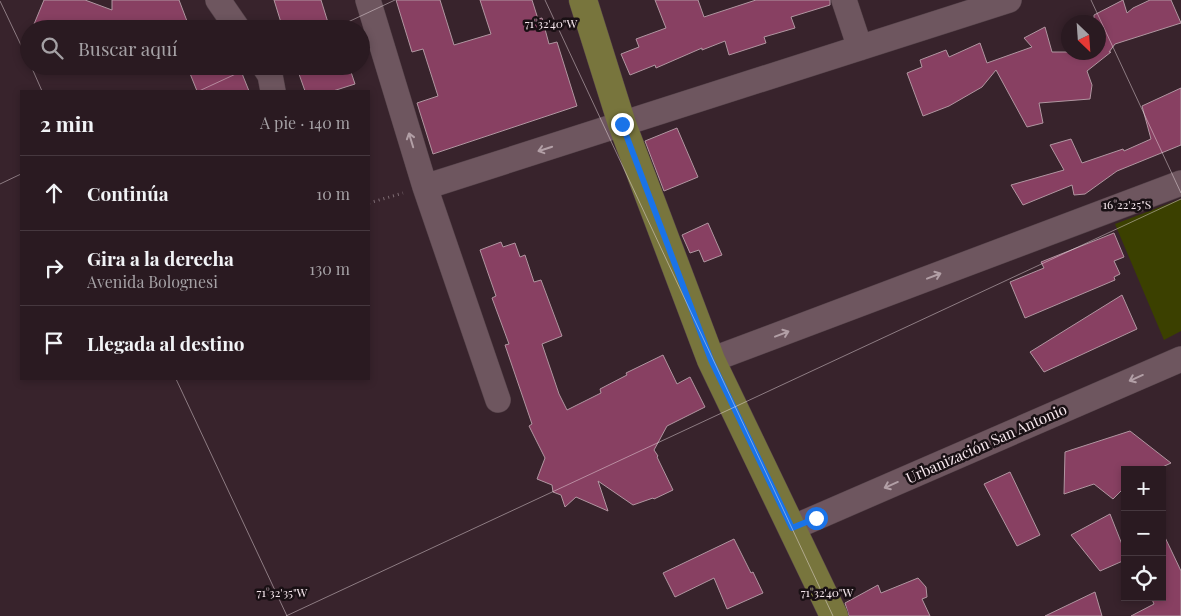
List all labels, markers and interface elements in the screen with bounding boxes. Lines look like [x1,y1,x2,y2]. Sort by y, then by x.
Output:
text: 71°32'40"W [525,15,577,31]
north arrow [1061,15,1106,60]
search box [20,20,370,75]
icon: search [38,34,66,62]
text: Buscar aquí [78,35,178,61]
text: 2 min [40,109,94,137]
text: A pie · 140 m [260,112,350,133]
route end [611,113,634,136]
one-way arrow [406,133,415,148]
one-way arrow [537,144,553,154]
icon: ahead [40,179,68,207]
text: Continúa [87,180,169,206]
text: 10 m [316,183,350,204]
text: 16°22'25"S [1103,196,1151,212]
text: Gira a la derecha [87,245,234,271]
icon: right [40,254,68,282]
text: 130 m [309,258,350,279]
text: Avenida Bolognesi [87,271,218,292]
one-way arrow [925,271,941,280]
one-way arrow [774,328,789,337]
icon: arrive [40,329,68,357]
text: Llegada al destino [87,330,245,356]
one-way arrow [1129,374,1144,384]
street label: Urbanización San Antonio [902,398,1070,488]
map controls [1121,466,1166,601]
button: + [1121,466,1166,511]
one-way arrow [884,480,899,490]
route start [805,507,828,530]
button: − [1121,511,1166,556]
button: locate [1121,556,1166,601]
text: 71°32'35"W [257,584,308,600]
text: 71°32'40"W [801,584,853,600]

